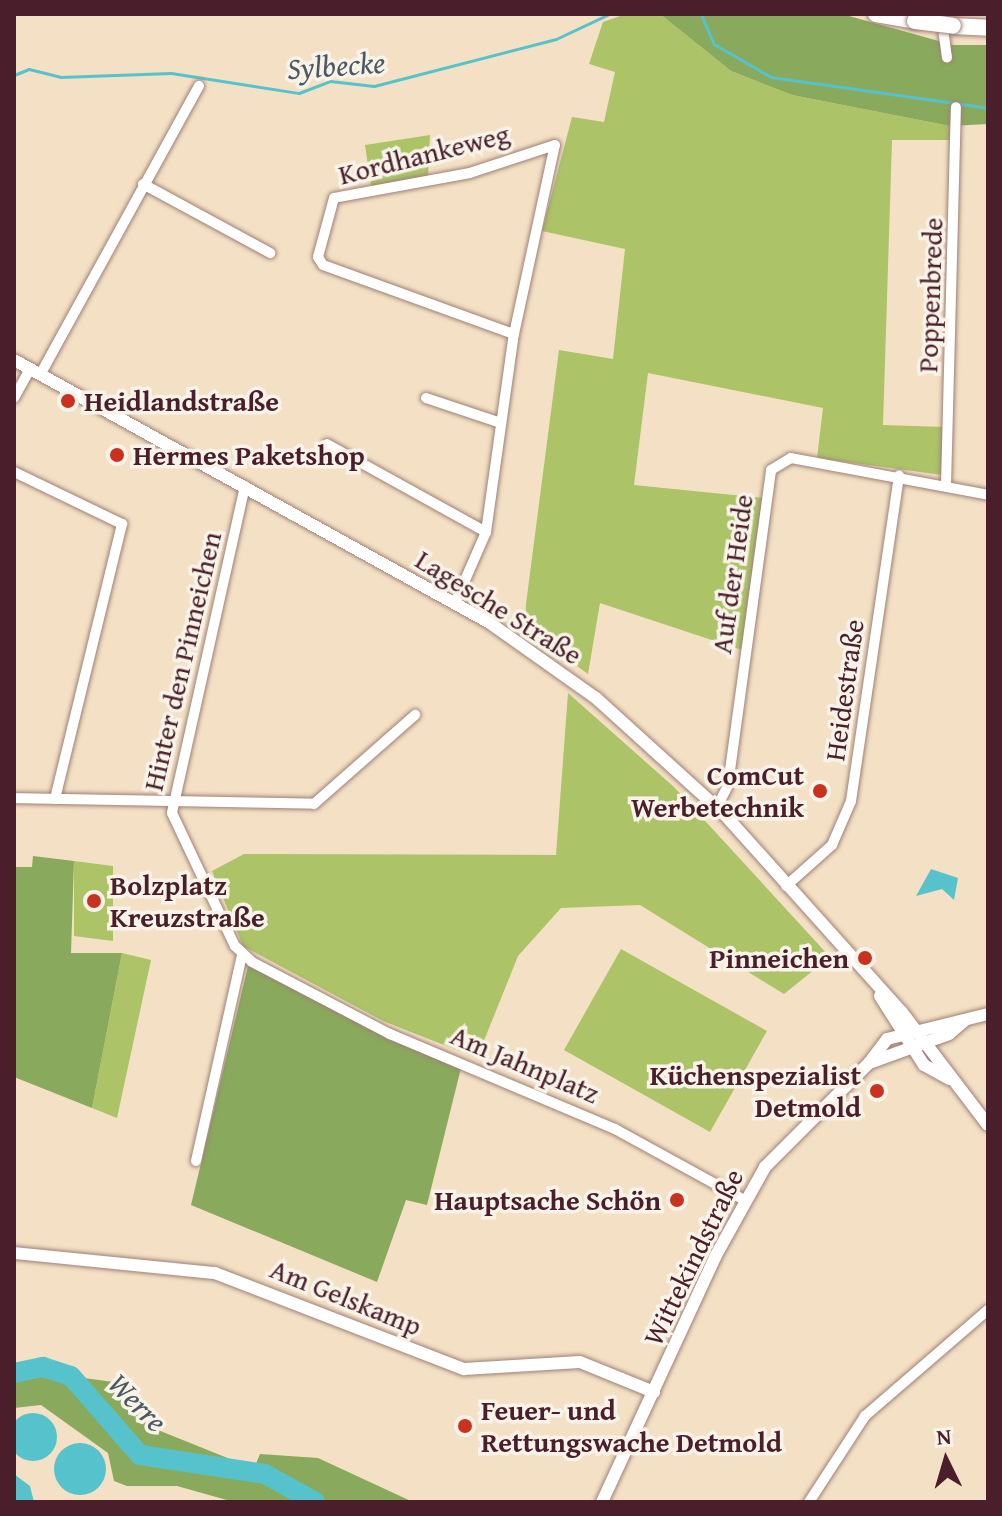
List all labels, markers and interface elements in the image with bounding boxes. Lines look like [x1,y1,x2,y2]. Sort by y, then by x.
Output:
water label: Sylbecke [286,44,386,86]
street label: Kordhankeweg [335,117,513,191]
street label: Poppenbrede [911,217,949,373]
place label: Heidlandstraße [84,384,279,418]
marker: Heidlandstraße [59,392,77,410]
place label: Hermes Paketshop [133,438,365,472]
marker: Hermes Paketshop [108,446,126,464]
street label: Auf der Heide [704,492,760,656]
street label: Hinter den Pinneichen [136,528,228,794]
street label: Lagesche Straße [410,542,588,672]
street label: Heidestraße [817,617,871,763]
place label: ComCut Werbetechnik [631,758,804,824]
marker: ComCut Werbetechnik [811,782,829,800]
place label: Bolzplatz Kreuzstraße [110,868,265,934]
marker: Bolzplatz Kreuzstraße [85,892,103,910]
place label: Pinneichen [709,941,849,975]
marker: Pinneichen [856,949,874,967]
street label: Am Jahnplatz [446,1018,604,1110]
place label: Küchenspezialist Detmold [650,1058,861,1124]
marker: Küchenspezialist Detmold [868,1082,886,1100]
street label: Wittekindstraße [636,1163,750,1351]
place label: Hauptsache Schön [434,1183,661,1217]
marker: Hauptsache Schön [668,1191,686,1209]
street label: Am Gelskamp [265,1251,427,1343]
water label: Werre [101,1365,175,1439]
place label: Feuer- und Rettungswache Detmold [481,1393,782,1459]
marker: Feuer- und Rettungswache Detmold [456,1417,474,1435]
north arrow [906,1420,986,1500]
text: N [935,1420,953,1453]

